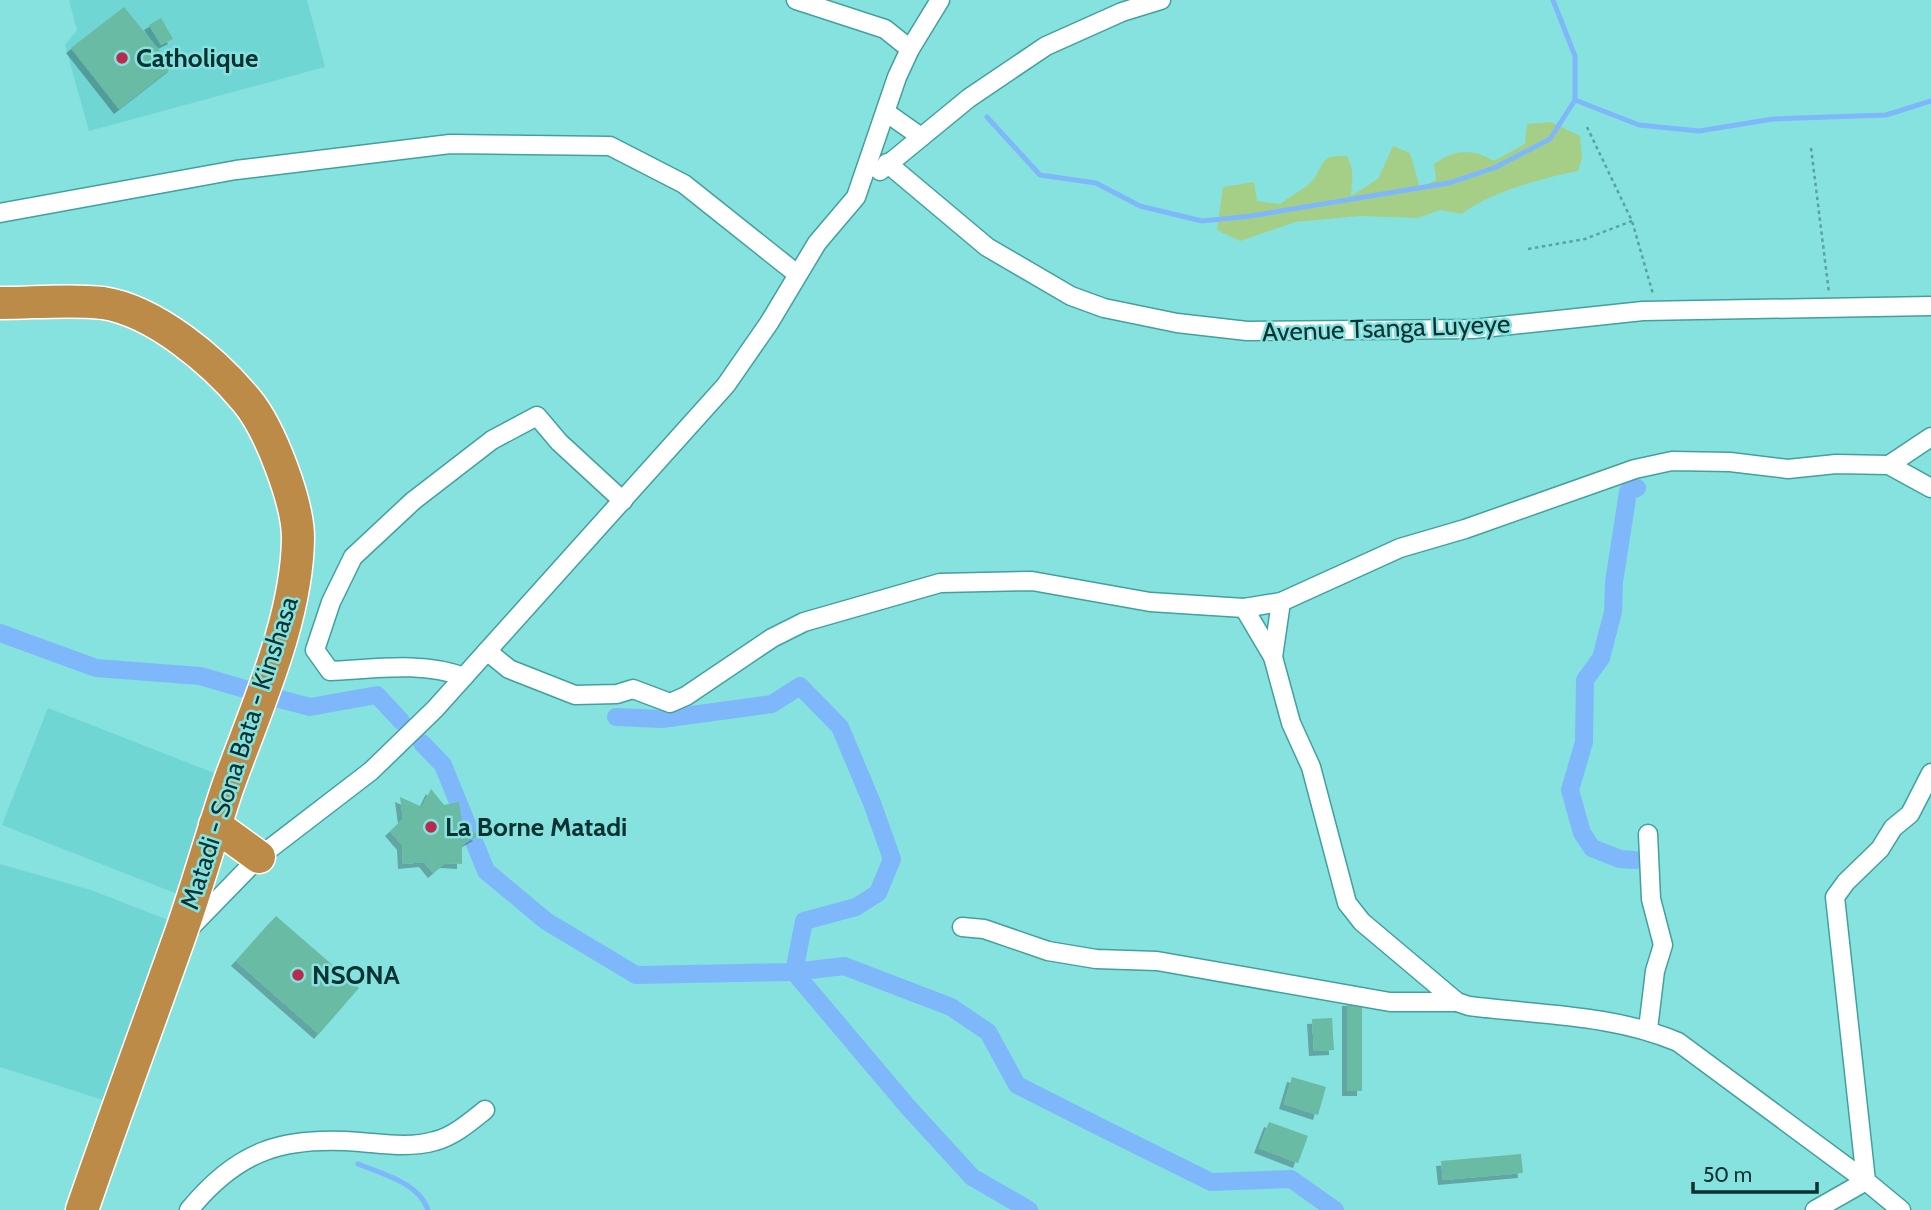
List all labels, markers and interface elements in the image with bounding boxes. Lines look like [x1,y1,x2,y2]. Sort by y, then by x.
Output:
place label: Catholique [136,42,258,74]
marker: Catholique [114,50,130,66]
street label: Avenue Tsanga Luyeye [1261,308,1511,348]
street label: Matadi - Sona Bata - Kinshasa [173,592,305,913]
place label: La Borne Matadi [445,811,627,843]
marker: La Borne Matadi [423,819,439,835]
place label: NSONA [312,959,401,991]
marker: NSONA [290,967,306,983]
scale bar [1693,1150,1817,1194]
text: 50 m [1703,1162,1752,1187]

